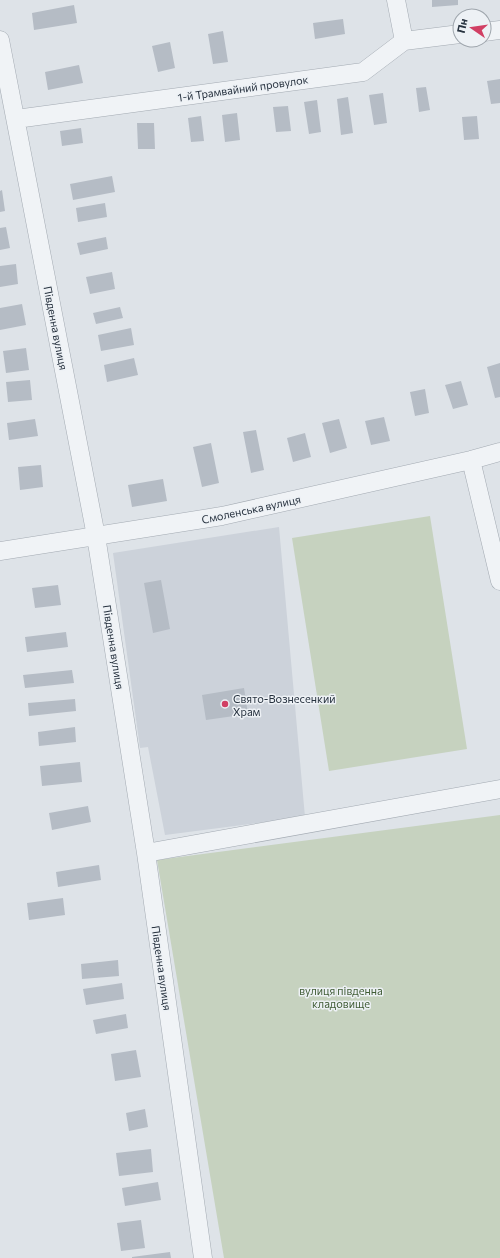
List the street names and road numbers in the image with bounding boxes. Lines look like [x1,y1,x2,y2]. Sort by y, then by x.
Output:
street label: 1-й Трамвайний провулок [177,72,309,104]
street label: Південна вулиця [41,285,71,371]
street label: Смоленська вулиця [200,492,302,526]
street label: Південна вулиця [101,604,127,690]
street label: Південна вулиця [150,925,174,1011]

